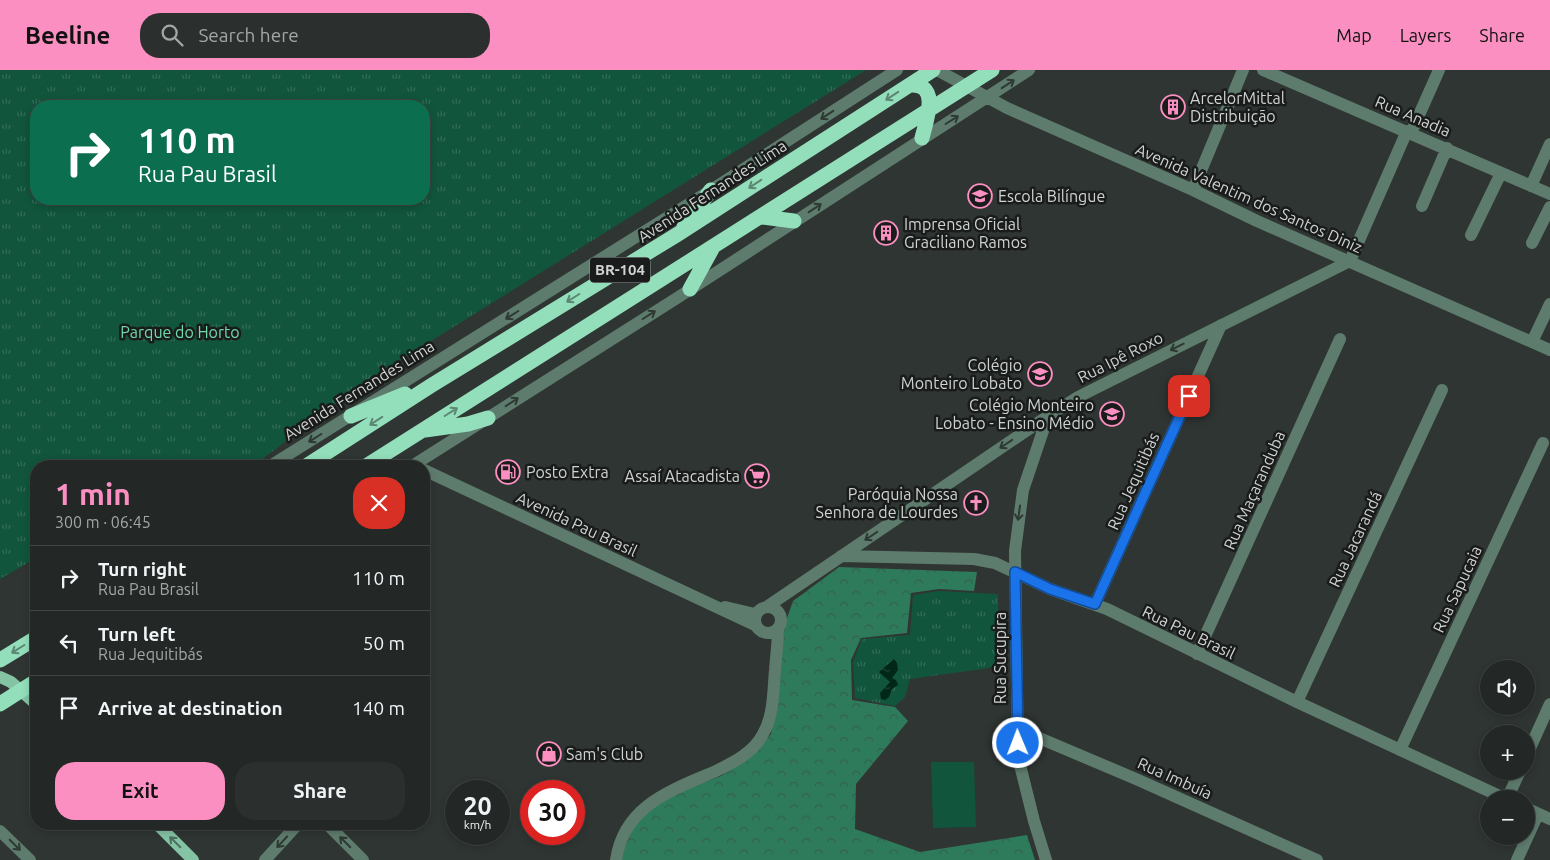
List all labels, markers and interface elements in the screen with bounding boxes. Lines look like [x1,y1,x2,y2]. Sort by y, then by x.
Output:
search box [140,13,490,58]
icon: search [158,21,186,49]
text: Beeline [25,22,110,49]
text: Search here [198,24,299,46]
text: Map [1336,25,1372,45]
text: Layers [1400,25,1451,45]
text: Share [1479,25,1525,45]
one-way arrow [1000,79,1014,89]
place label: ArcelorMittal Distribuição [1190,89,1285,125]
one-way arrow [885,91,899,101]
street label: Rua Anadia [1373,92,1453,140]
building icon: ArcelorMittal Distribuição [1160,94,1186,120]
one-way arrow [820,111,834,121]
one-way arrow [944,114,958,124]
icon: right [55,120,120,185]
text: 110 m [138,120,236,160]
street label: Avenida Fernandes Lima [634,136,790,246]
street label: Avenida Valentim dos Santos Diniz [1133,140,1365,256]
text: Rua Pau Brasil [138,161,277,186]
one-way arrow [749,179,763,189]
school or university icon: Escola Bilíngue [967,183,993,209]
place label: Escola Bilíngue [998,187,1105,205]
one-way arrow [808,202,822,213]
place label: Imprensa Oficial Graciliano Ramos [904,215,1027,251]
building icon: Imprensa Oficial Graciliano Ramos [873,220,899,246]
road number: BR-104 [590,258,650,282]
one-way arrow [567,294,581,304]
one-way arrow [505,309,519,320]
one-way arrow [642,310,656,320]
park label: Parque do Horto [120,323,240,341]
street label: Rua Ipê Roxo [1074,328,1166,386]
street label: Avenida Fernandes Lima [281,336,437,444]
one-way arrow [1170,342,1185,352]
place label: Colégio Monteiro Lobato [901,356,1022,392]
school or university icon: Colégio Monteiro Lobato [1027,361,1053,387]
pin [1168,375,1210,417]
icon: arrive [1175,382,1203,410]
place label: Colégio Monteiro Lobato - Ensino Médio [935,396,1094,432]
one-way arrow [505,397,519,407]
school or university icon: Colégio Monteiro Lobato - Ensino Médio [1099,401,1125,427]
one-way arrow [443,406,457,416]
one-way arrow [369,416,383,426]
street label: Rua Maçaranduba [1220,428,1288,552]
street label: Rua Jequitibás [1103,429,1163,533]
one-way arrow [309,434,323,444]
one-way arrow [999,439,1013,449]
fuel station icon: Posto Extra [495,459,521,485]
place label: Posto Extra [526,463,609,481]
supermarket icon: Assaí Atacadista [744,463,770,489]
place label: Assaí Atacadista [625,467,740,485]
text: 1 min [55,477,131,511]
button: close [353,477,405,529]
place label: Paróquia Nossa Senhora de Lourdes [816,485,958,521]
street label: Avenida Pau Brasil [514,488,640,560]
street label: Rua Jacarandá [1325,488,1385,590]
church icon: Paróquia Nossa Senhora de Lourdes [963,490,989,516]
one-way arrow [1014,504,1024,520]
text: 300 m · 06:45 [55,513,151,531]
one-way arrow [865,531,879,541]
street label: Rua Sapucaia [1429,543,1485,635]
text: Turn right [98,558,186,580]
icon: right [55,564,83,592]
text: 110 m [352,567,405,589]
text: Rua Pau Brasil [98,580,199,598]
street label: Rua Pau Brasil [1140,602,1238,662]
street label: Rua Sucupira [991,612,1009,704]
text: Turn left [98,623,176,645]
icon: left [55,629,83,657]
text: 50 m [363,632,405,654]
one-way arrow [12,644,26,654]
text: Rua Jequitibás [98,645,203,663]
map controls [1480,660,1535,845]
button: sound [1480,660,1535,715]
icon: arrive [55,694,83,722]
text: Arrive at destination [98,697,283,719]
text: 140 m [352,697,405,719]
position arrow [991,716,1043,768]
button: + [1480,725,1535,780]
shop icon: Sam's Club [536,741,562,767]
place label: Sam's Club [566,745,643,763]
street label: Rua Imbuía [1135,754,1215,802]
button: Exit [55,762,225,820]
button: Share [235,762,405,820]
speed limit sign: 30 [520,780,585,845]
button: − [1480,790,1535,845]
text: 20 [463,792,492,820]
text: km/h [464,818,491,831]
one-way arrow [276,835,288,848]
one-way arrow [169,836,181,848]
one-way arrow [339,836,351,848]
one-way arrow [9,839,21,851]

